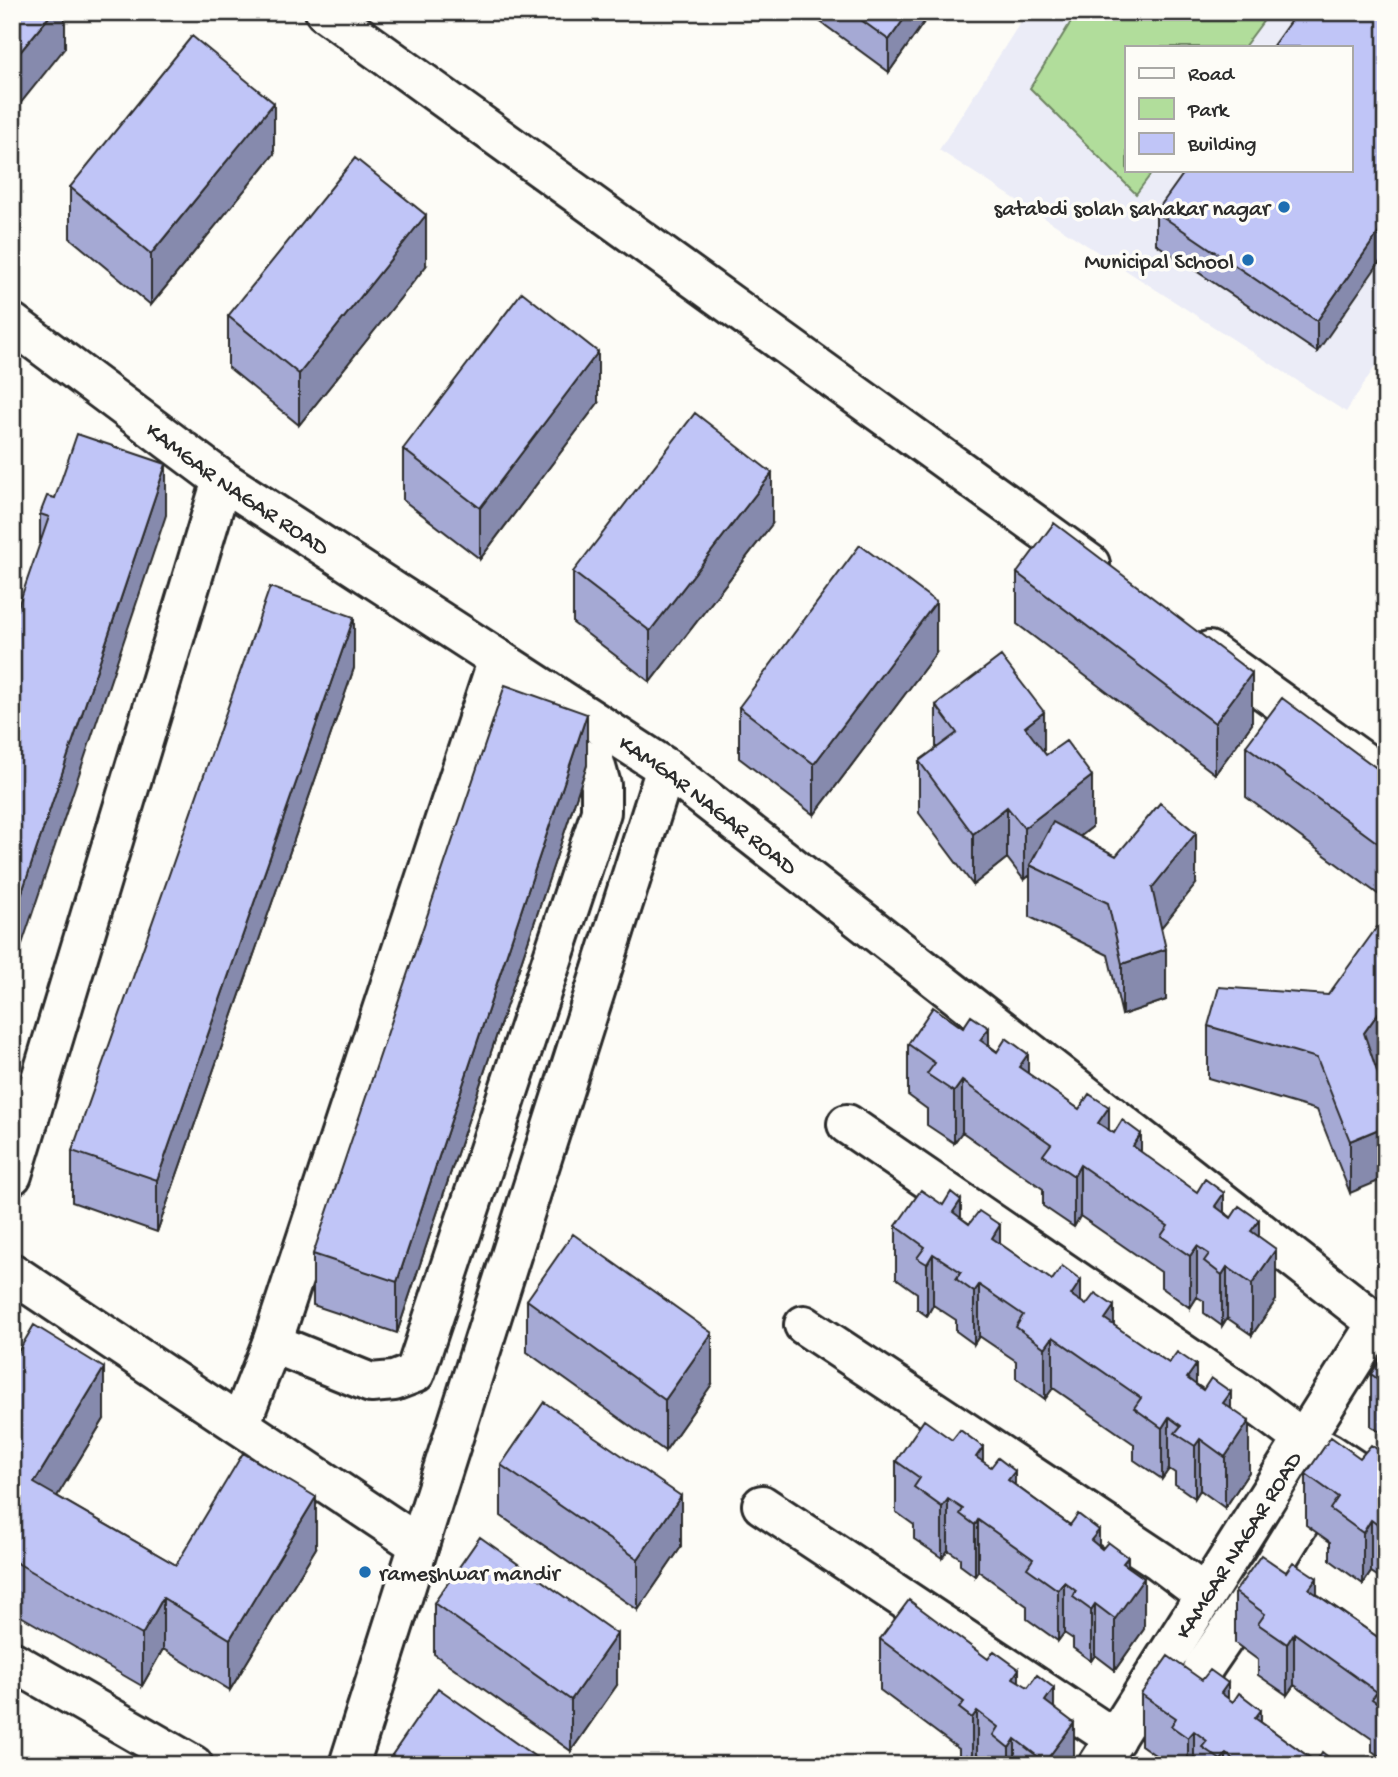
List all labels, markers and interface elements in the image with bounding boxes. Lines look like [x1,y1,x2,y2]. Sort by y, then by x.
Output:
legend [1125,46,1352,172]
text: Road [1188,64,1236,89]
text: Park [1187,100,1231,125]
text: Building [1187,134,1257,159]
place label: satabdi solah sahakar nagar [994,197,1272,224]
marker: satabdi solah sahakar nagar [1276,199,1292,215]
place label: Municipal School [1084,250,1234,277]
marker: Municipal School [1240,252,1256,268]
street label: KAMGAR NAGAR ROAD [139,418,334,563]
street label: KAMGAR NAGAR ROAD [613,731,802,883]
street label: KAMGAR NAGAR ROAD [1171,1447,1310,1645]
place label: rameshwar mandir [379,1562,562,1589]
marker: rameshwar mandir [357,1564,373,1580]

